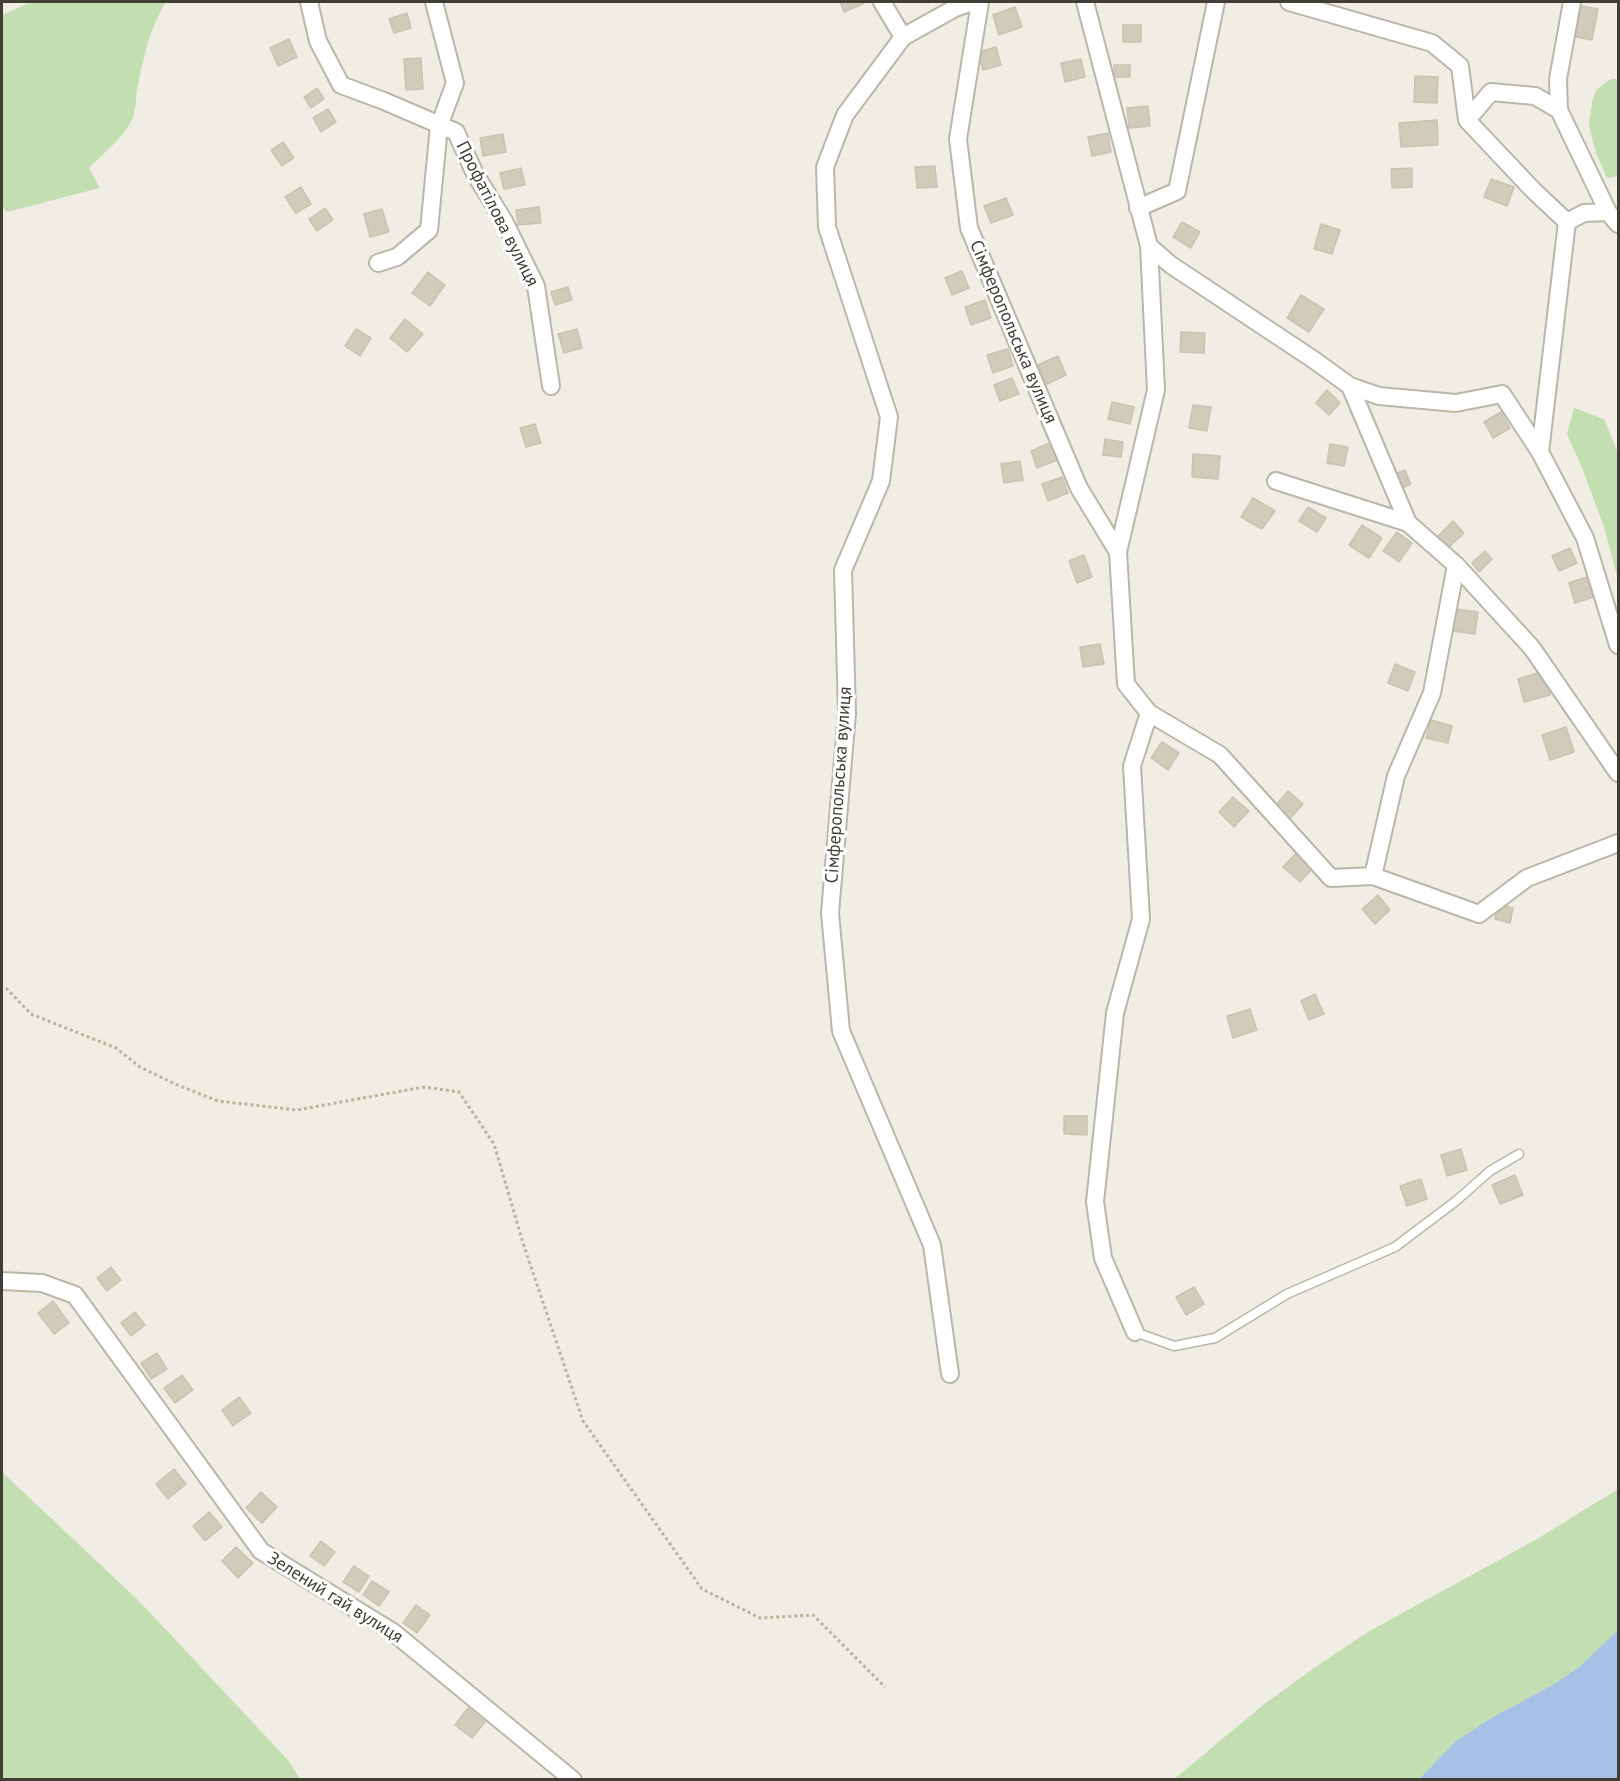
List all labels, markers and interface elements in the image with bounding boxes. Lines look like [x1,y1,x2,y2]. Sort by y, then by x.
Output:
street label: Профатілова вулиця [451,138,543,290]
street label: Сімферопольська вулиця [965,237,1061,427]
street label: Сімферопольська вулиця [821,686,857,884]
street label: Зелений гай вулиця [263,1548,407,1648]

